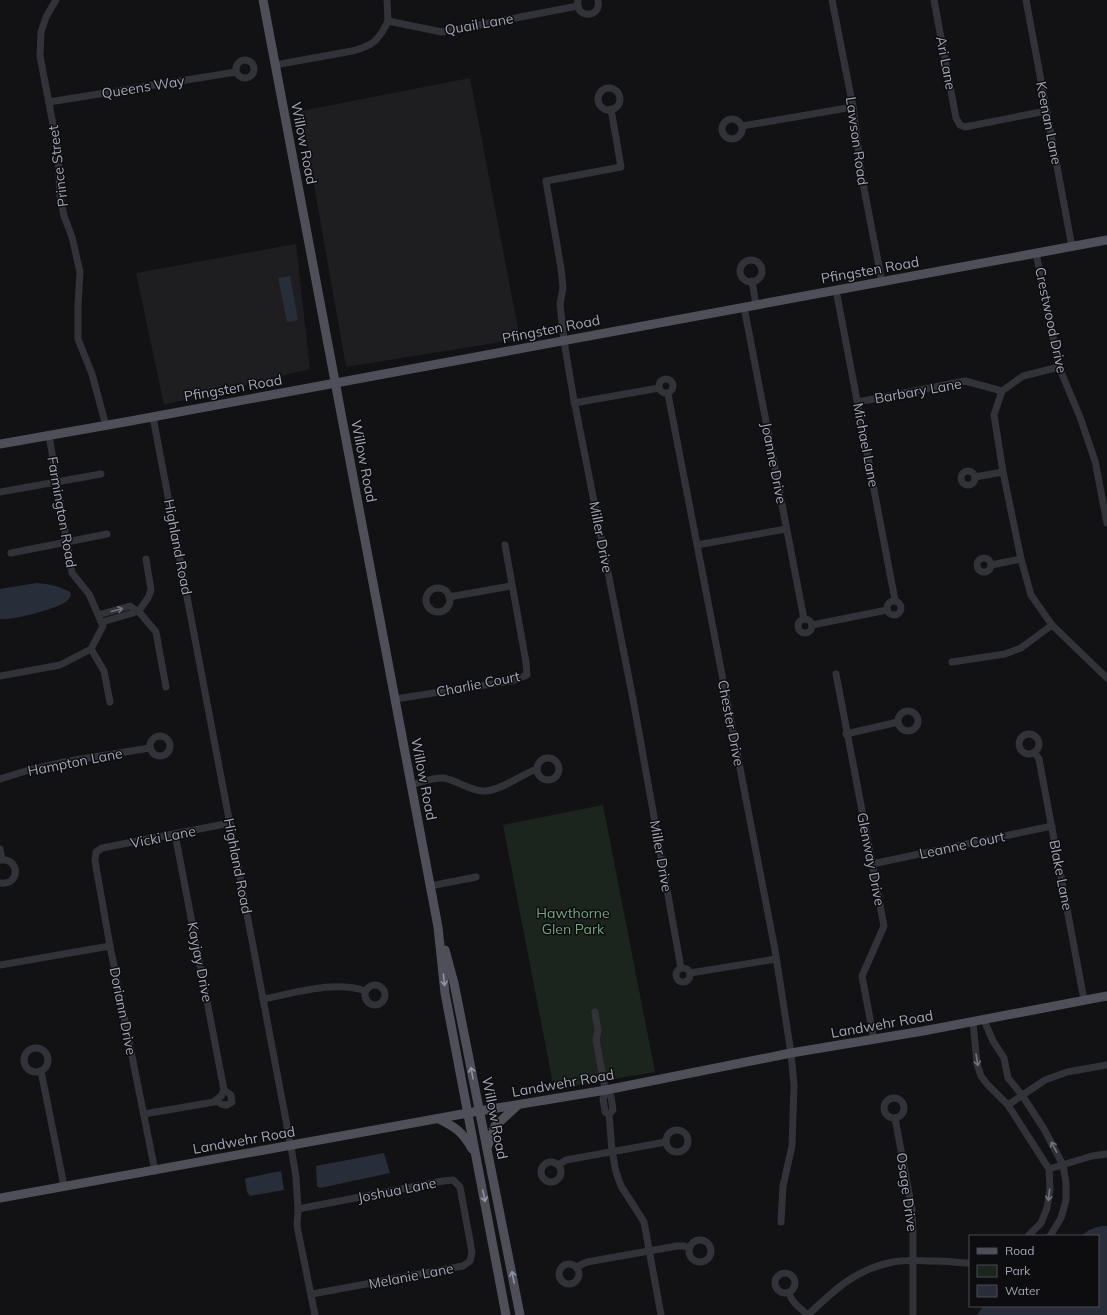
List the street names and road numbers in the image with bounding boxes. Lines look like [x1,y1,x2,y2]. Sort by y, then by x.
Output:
street label: Quail Lane [443,9,515,39]
street label: Ari Lane [932,35,960,91]
street label: Queens Way [100,71,186,102]
street label: Keenan Lane [1032,80,1066,166]
street label: Lawson Road [842,96,872,186]
street label: Willow Road [287,100,321,186]
street label: Prince Street [44,124,72,208]
street label: Pfingsten Road [820,253,920,287]
street label: Crestwood Drive [1031,265,1071,375]
street label: Pfingsten Road [501,311,601,347]
street label: Pfingsten Road [183,371,283,405]
street label: Barbary Lane [873,374,963,408]
street label: Michael Lane [849,401,883,489]
street label: Willow Road [347,418,381,504]
street label: Joanne Drive [757,421,791,505]
street label: Farmington Road [43,455,81,569]
street label: Highland Road [160,498,196,596]
street label: Miller Drive [585,500,617,574]
street label: Charlie Court [435,667,521,701]
street label: Chester Drive [714,678,748,768]
street label: Willow Road [407,736,441,822]
street label: Hampton Lane [26,744,124,780]
street label: Glenway Drive [853,811,889,907]
street label: Highland Road [220,817,256,915]
street label: Miller Drive [646,819,676,893]
street label: Vicki Lane [129,822,197,852]
street label: Leanne Court [918,827,1006,863]
street label: Blake Lane [1045,838,1077,912]
street label: Kayjay Drive [183,920,217,1004]
street label: Doriann Drive [106,966,140,1056]
street label: Landwehr Road [829,1006,935,1042]
street label: Landwehr Road [510,1065,616,1101]
street label: Willow Road [478,1075,512,1161]
street label: Landwehr Road [191,1122,297,1158]
street label: Osage Drive [893,1151,921,1233]
street label: Joshua Lane [356,1174,438,1206]
street label: Melanie Lane [367,1259,455,1293]

